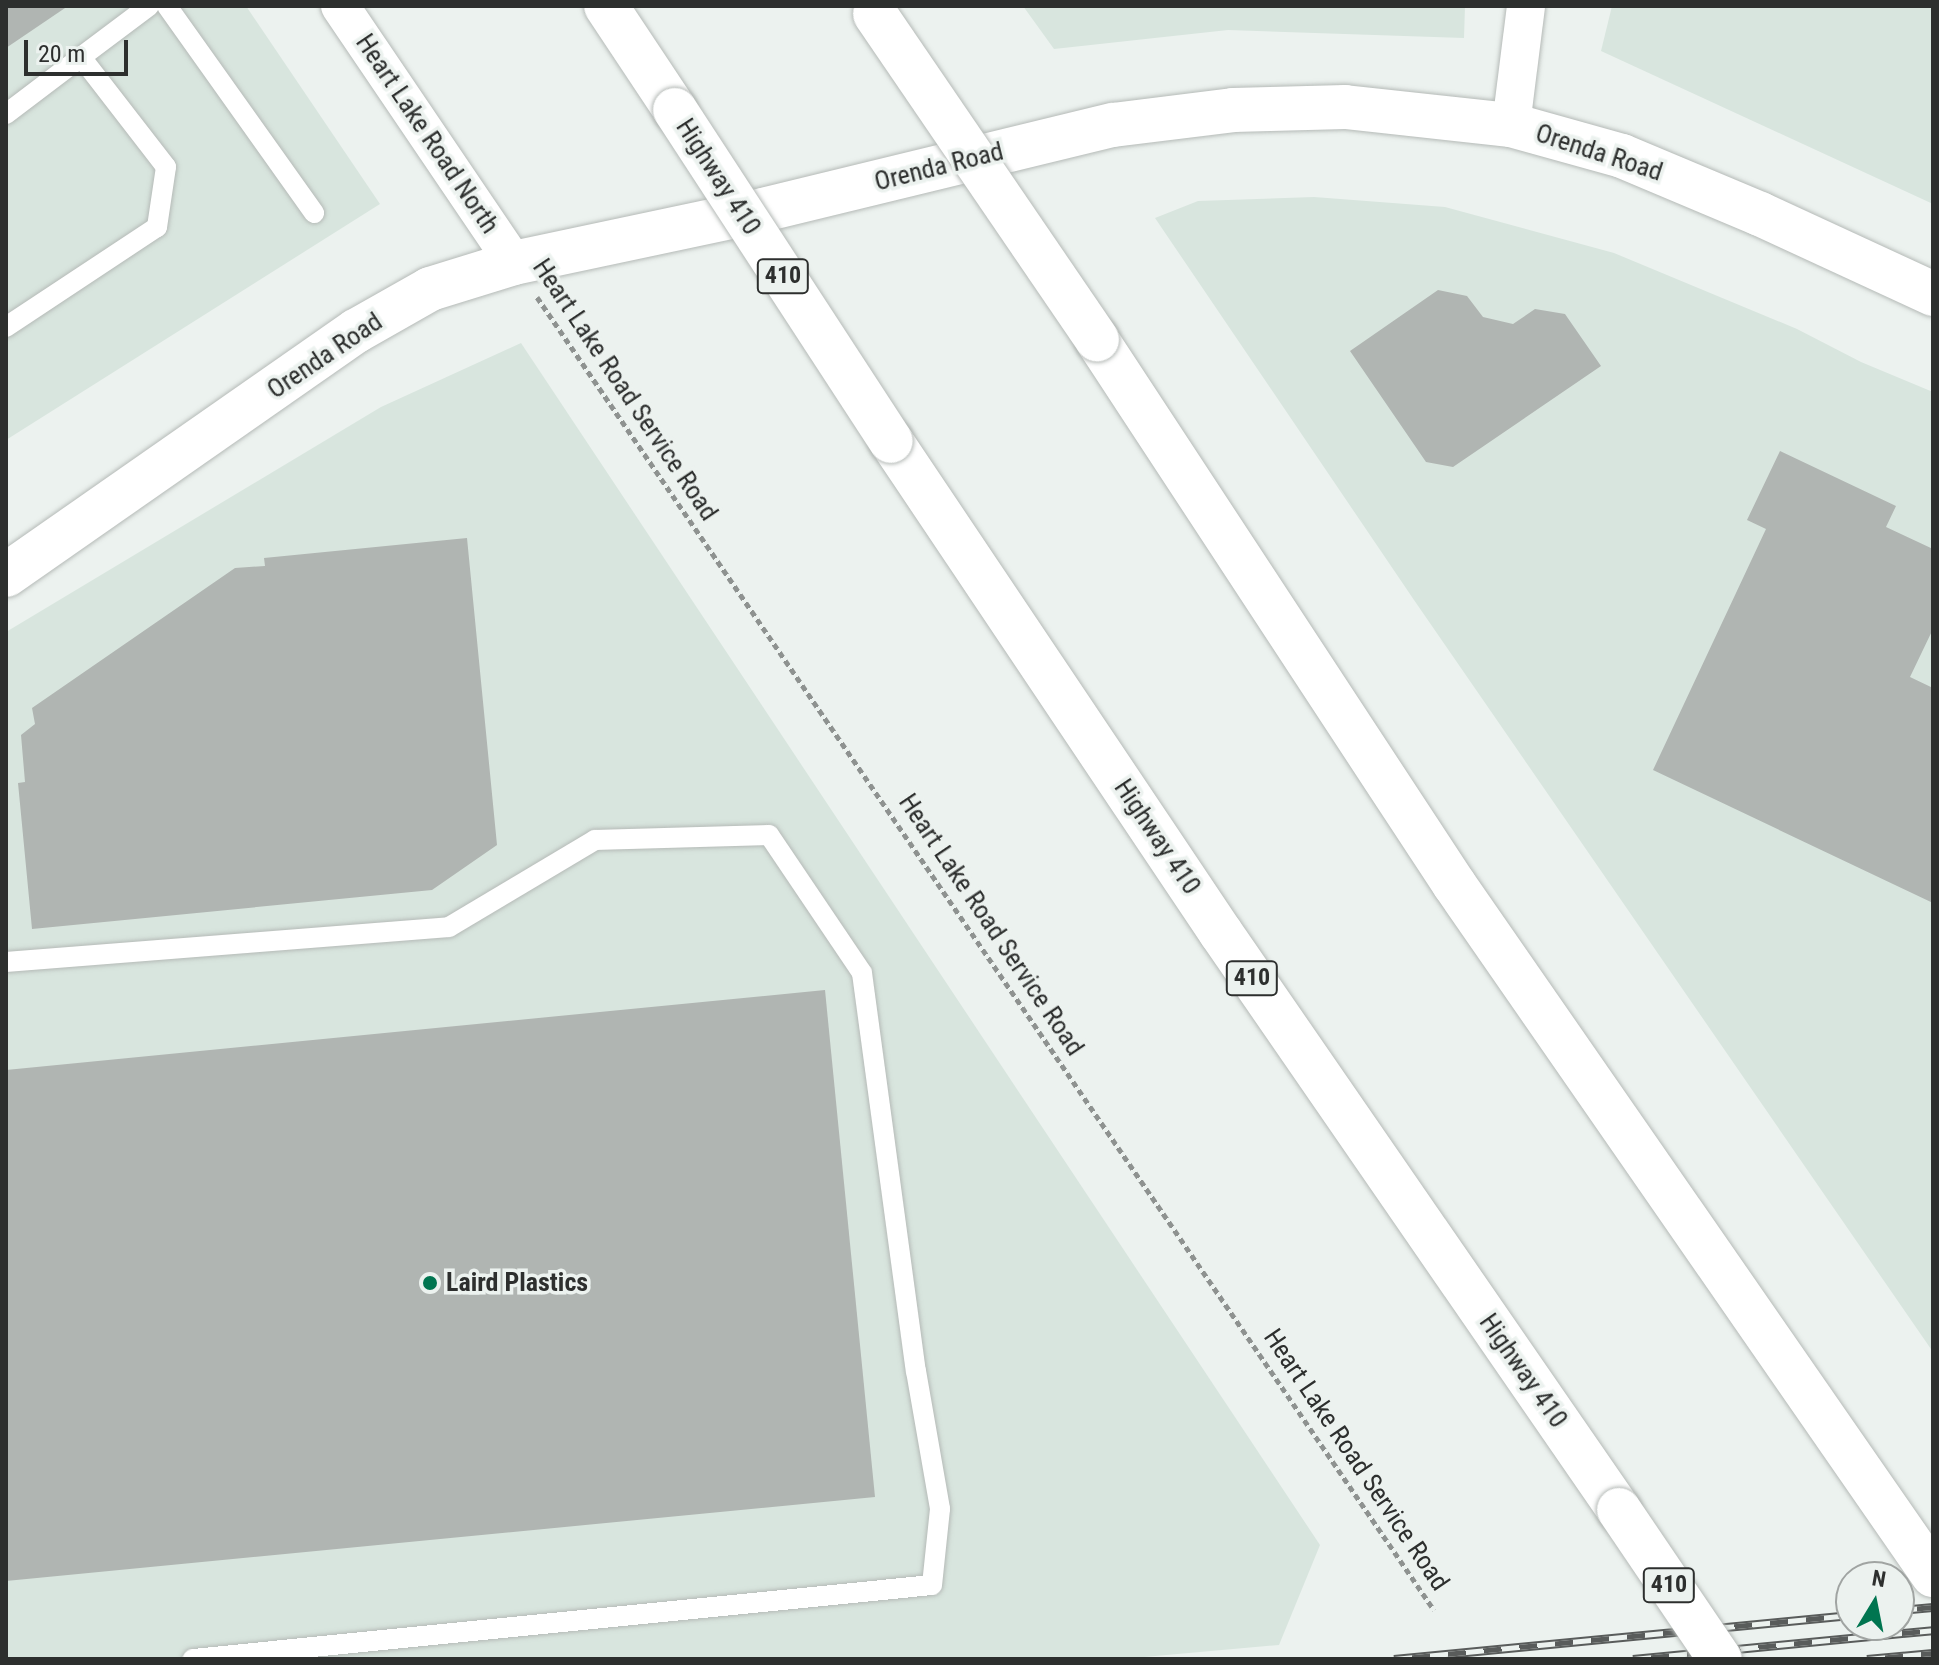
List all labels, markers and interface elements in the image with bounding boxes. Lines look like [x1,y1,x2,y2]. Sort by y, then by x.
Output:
scale bar [28,24,132,74]
street label: Heart Lake Road North [349,28,505,240]
text: 20 m [38,40,85,68]
street label: Highway 410 [669,113,767,241]
street label: Orenda Road [1532,118,1666,188]
street label: Orenda Road [871,136,1007,198]
street label: Heart Lake Road Service Road [526,253,724,527]
road number: 410 [755,256,811,296]
street label: Orenda Road [262,306,388,406]
street label: Highway 410 [1107,774,1207,900]
street label: Heart Lake Road Service Road [892,788,1090,1062]
road number: 410 [1224,958,1280,998]
place label: Laird Plastics [446,1267,588,1299]
marker: Laird Plastics [421,1274,439,1292]
street label: Highway 410 [1472,1308,1574,1434]
street label: Heart Lake Road Service Road [1257,1323,1455,1597]
north arrow [1835,1561,1915,1641]
road number: 410 [1641,1565,1697,1605]
text: N [1870,1565,1888,1592]

